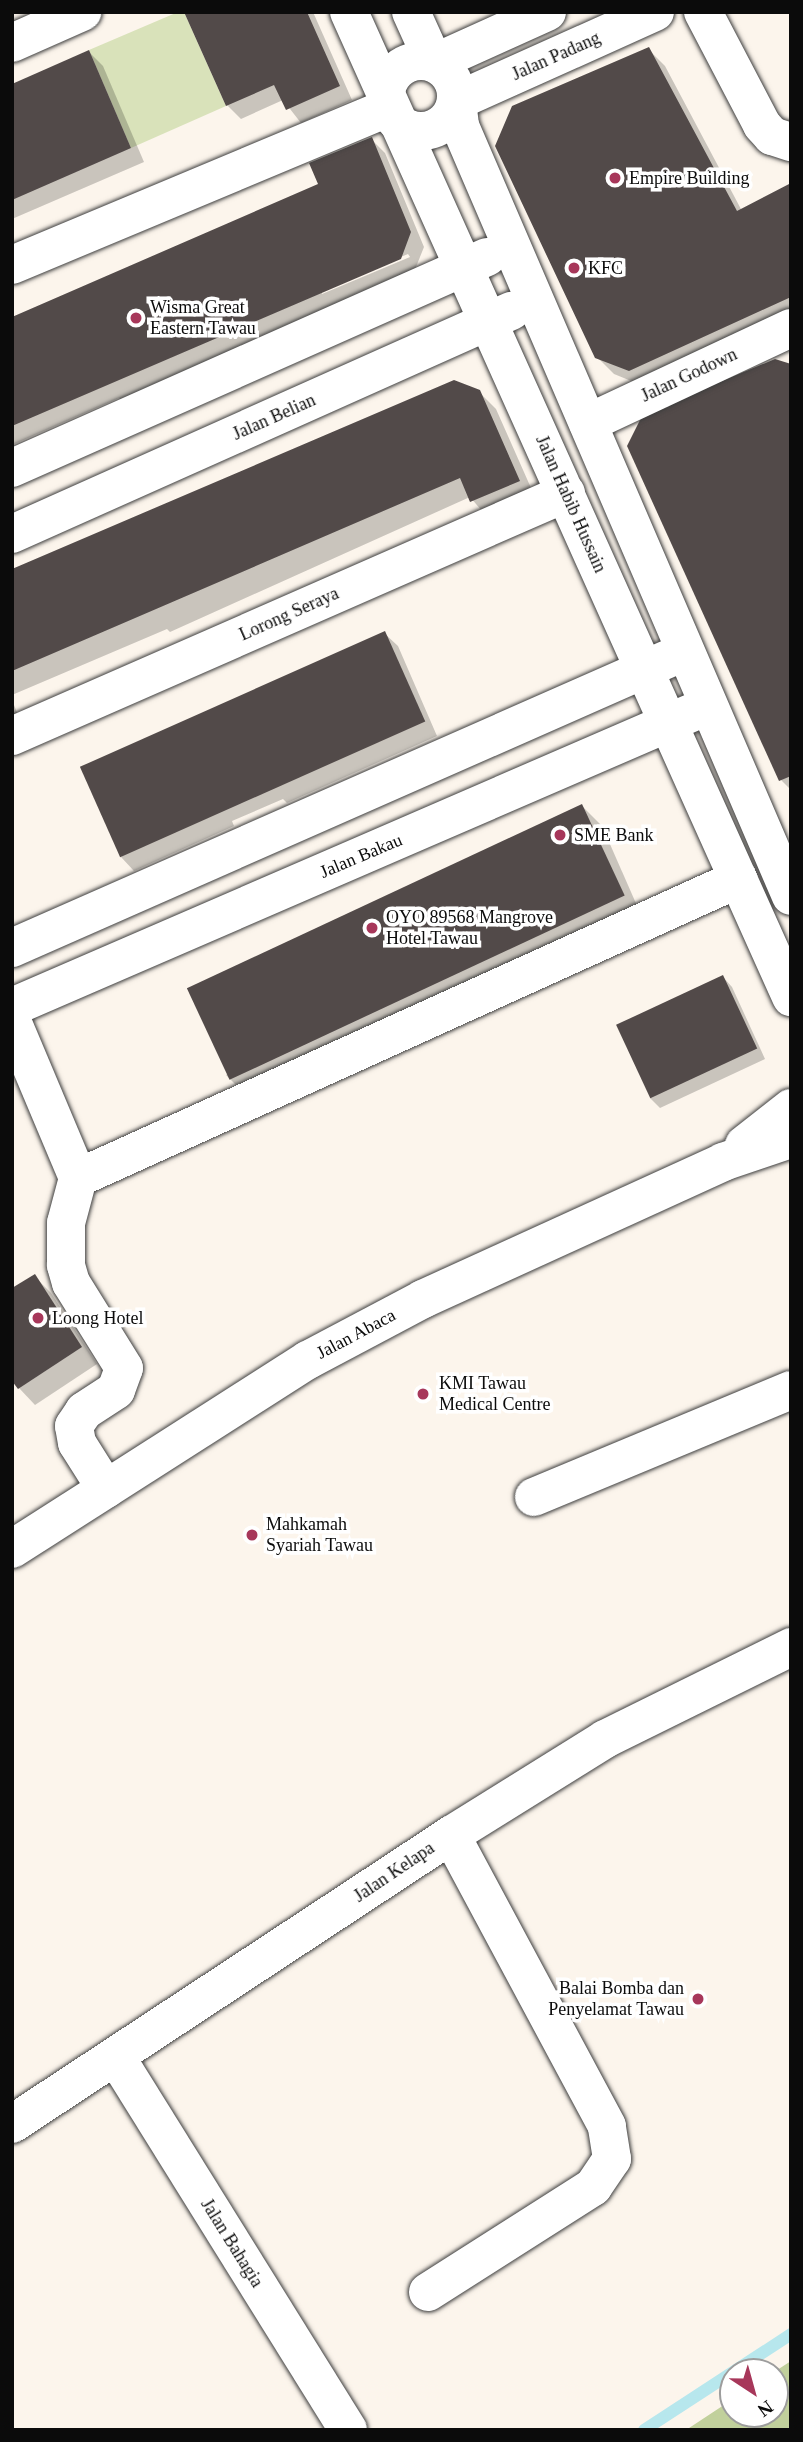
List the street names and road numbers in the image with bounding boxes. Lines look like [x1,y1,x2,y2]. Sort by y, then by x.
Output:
street label: Jalan Padang [508,27,604,85]
street label: Jalan Godown [638,343,740,407]
street label: Jalan Belian [229,389,319,445]
street label: Jalan Habib Hussain [531,432,611,576]
street label: Lorong Seraya [236,582,342,646]
street label: Jalan Bakau [317,829,405,883]
street label: Jalan Abaca [312,1304,400,1364]
street label: Jalan Kelapa [350,1837,438,1907]
street label: Jalan Bahagia [196,2195,268,2291]

